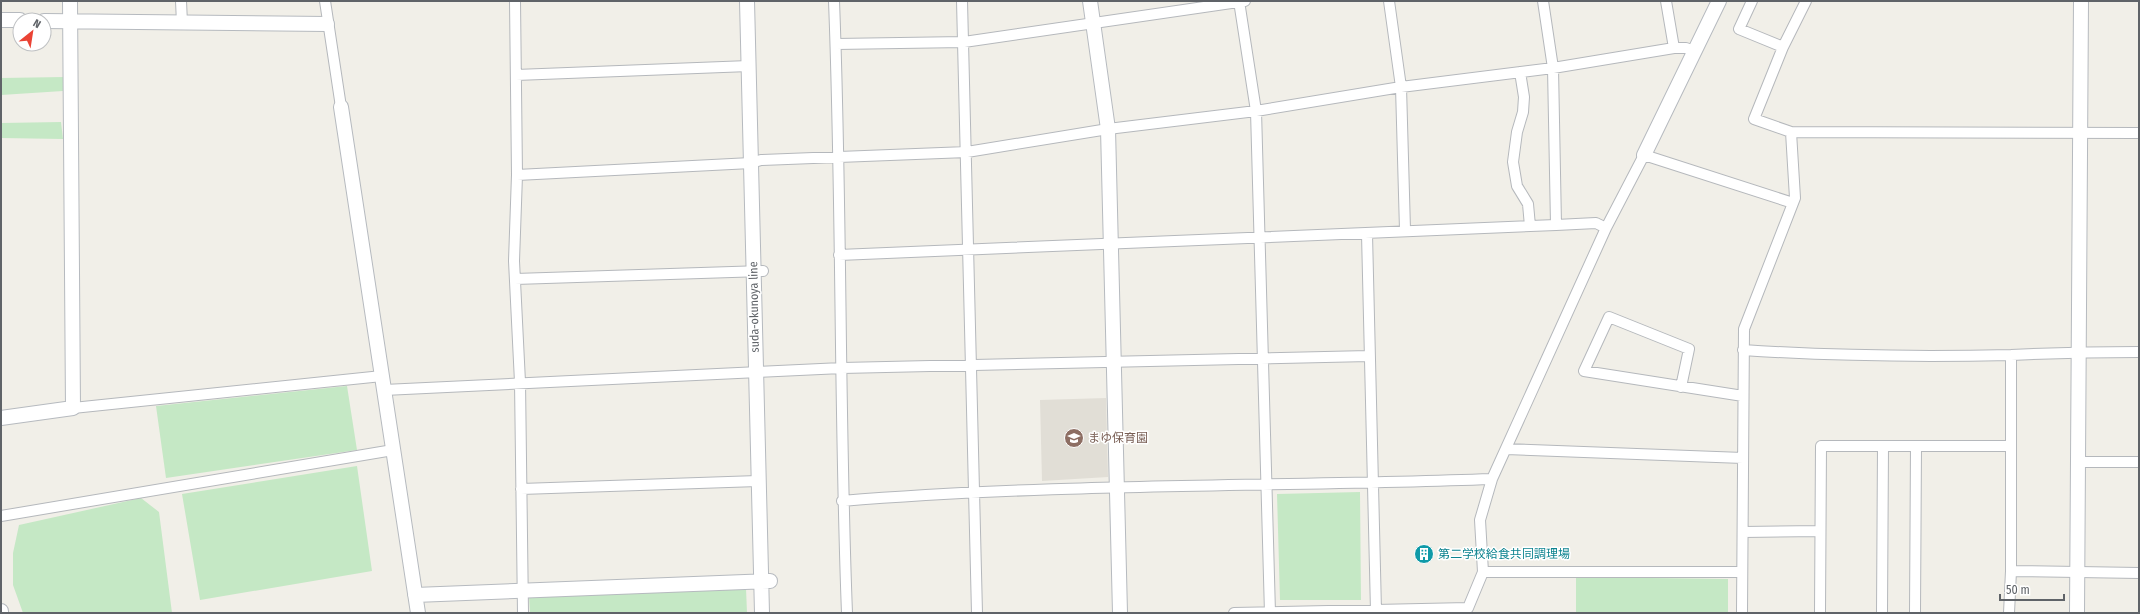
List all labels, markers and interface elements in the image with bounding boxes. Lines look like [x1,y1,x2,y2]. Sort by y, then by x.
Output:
north arrow [12,12,52,52]
text: N [31,16,43,31]
street label: suda-okunoya line [746,261,762,353]
school or university icon: まゆ保育園 [1063,427,1085,449]
place label: まゆ保育園 [1088,431,1148,445]
building icon: 第二学校給食共同調理場 [1413,543,1435,565]
place label: 第二学校給食共同調理場 [1438,547,1570,561]
scale bar [2000,576,2064,602]
text: 50 m [2006,583,2030,597]

